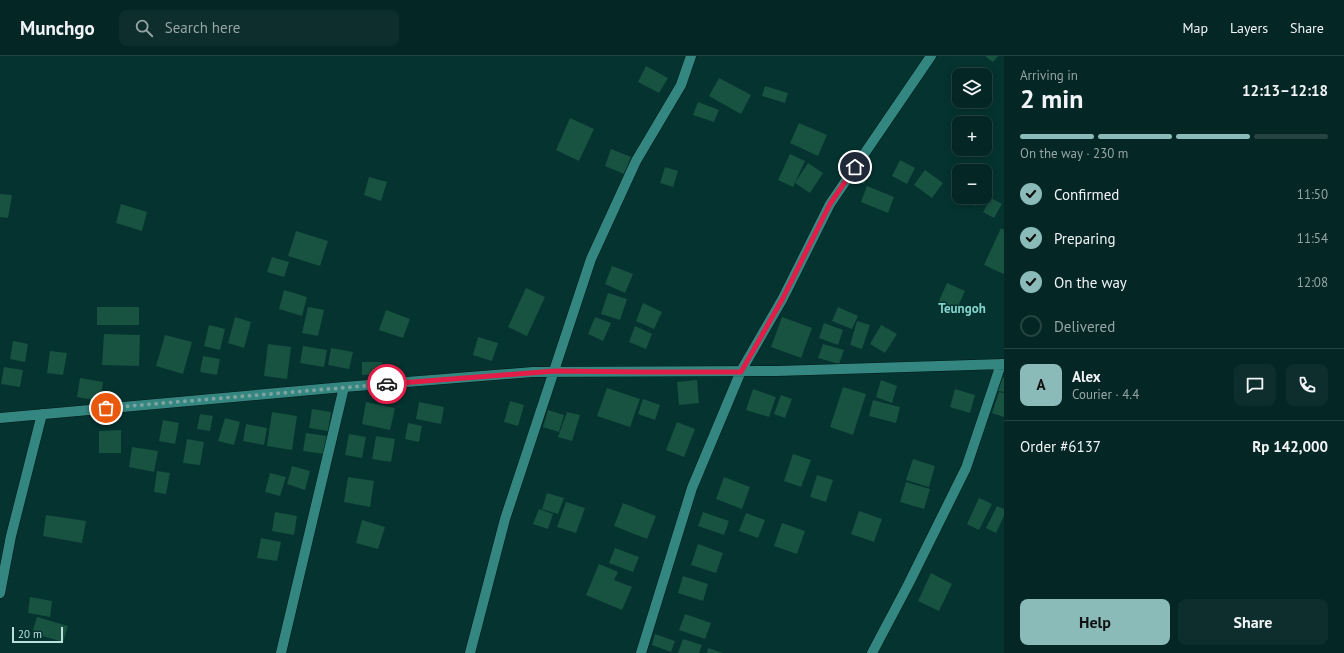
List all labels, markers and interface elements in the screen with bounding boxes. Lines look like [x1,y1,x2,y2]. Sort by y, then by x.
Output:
search box [119,10,399,46]
text: Munchgo [20,16,95,40]
icon: search [133,17,155,39]
text: Search here [165,18,240,37]
text: Map [1182,19,1208,37]
text: Layers [1230,19,1268,37]
text: Share [1290,19,1324,37]
text: Arriving in [1020,67,1078,84]
map controls [952,68,992,204]
button: layers [952,68,992,108]
text: 12:13–12:18 [1242,81,1328,100]
text: 2 min [1020,82,1083,115]
button: + [952,116,992,156]
text: On the way · 230 m [1020,145,1128,162]
pin [838,150,872,184]
icon: home [844,156,866,178]
button: − [952,164,992,204]
icon: check [1020,183,1042,205]
text: Confirmed [1054,185,1119,204]
text: 11:50 [1297,186,1328,203]
icon: check [1020,227,1042,249]
text: Preparing [1054,229,1116,248]
text: 11:54 [1297,230,1328,247]
icon: check [1020,271,1042,293]
text: On the way [1054,273,1127,292]
text: 12:08 [1297,274,1328,291]
district label: Teungoh [938,300,986,317]
text: Delivered [1054,317,1115,336]
courier [367,364,407,404]
button: chat [1234,364,1276,406]
button: phone [1286,364,1328,406]
text: Alex [1072,367,1101,386]
icon: car [376,373,398,395]
text: A [1036,375,1046,394]
text: Courier · 4.4 [1072,386,1139,403]
pin [89,391,123,425]
icon: bag [95,397,117,419]
text: Order #6137 [1020,437,1101,456]
text: Rp 142,000 [1252,437,1328,456]
button: Help [1020,599,1170,645]
button: Share [1178,599,1328,645]
scale bar [12,625,63,644]
text: 20 m [18,627,42,641]

